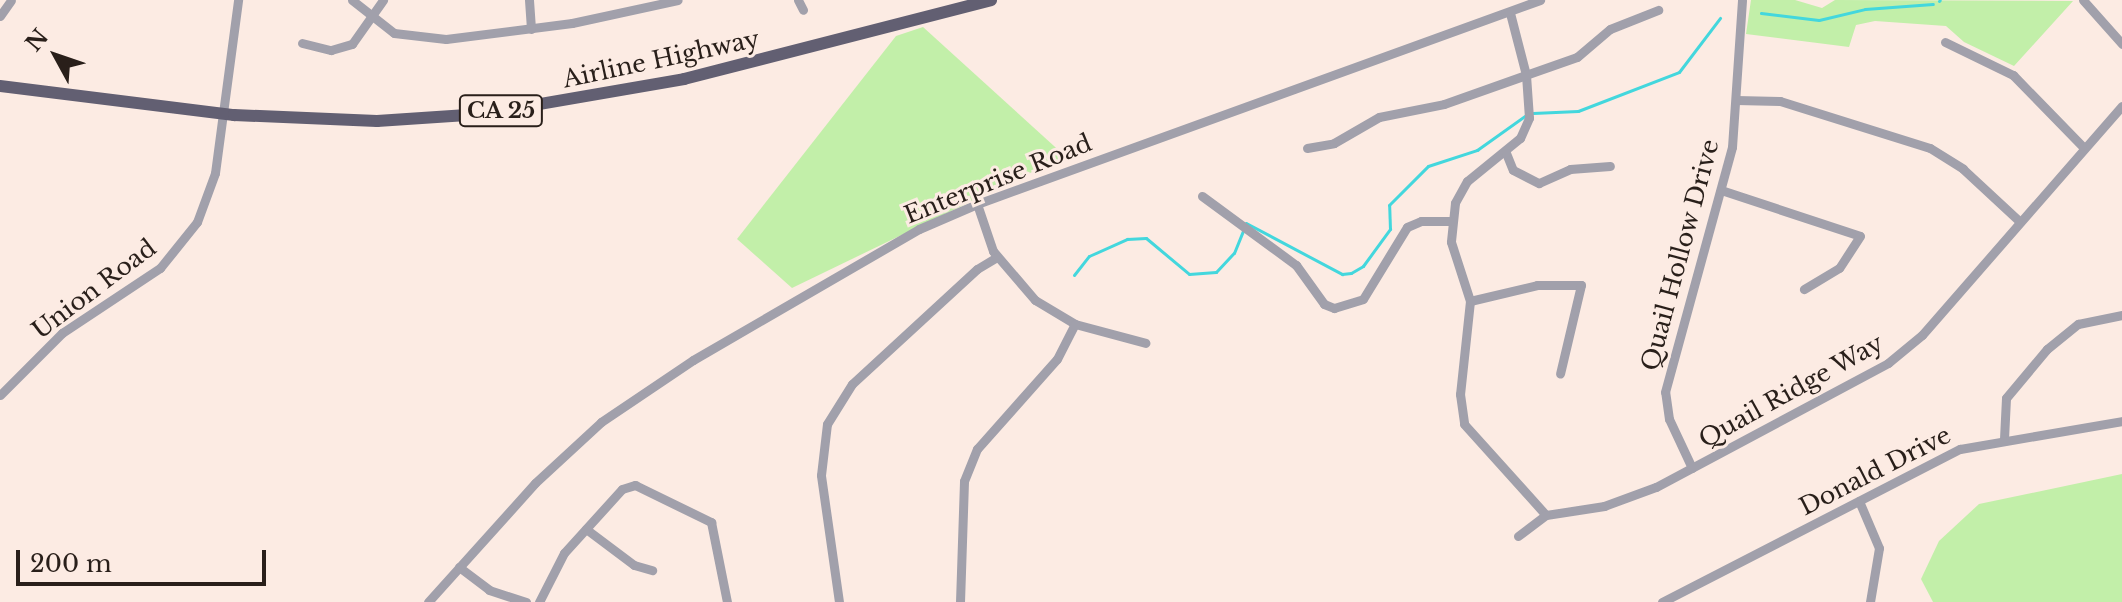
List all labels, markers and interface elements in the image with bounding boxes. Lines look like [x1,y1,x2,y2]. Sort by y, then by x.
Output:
north arrow [16,16,96,96]
text: N [20,24,54,57]
street label: Airline Highway [560,24,762,94]
road number: CA 25 [457,93,545,129]
street label: Enterprise Road [900,128,1096,230]
street label: Quail Hollow Drive [1635,136,1725,374]
street label: Union Road [26,233,162,345]
street label: Quail Ridge Way [1693,328,1889,454]
street label: Donald Drive [1794,420,1956,522]
scale bar [20,534,270,584]
text: 200 m [30,549,112,578]

